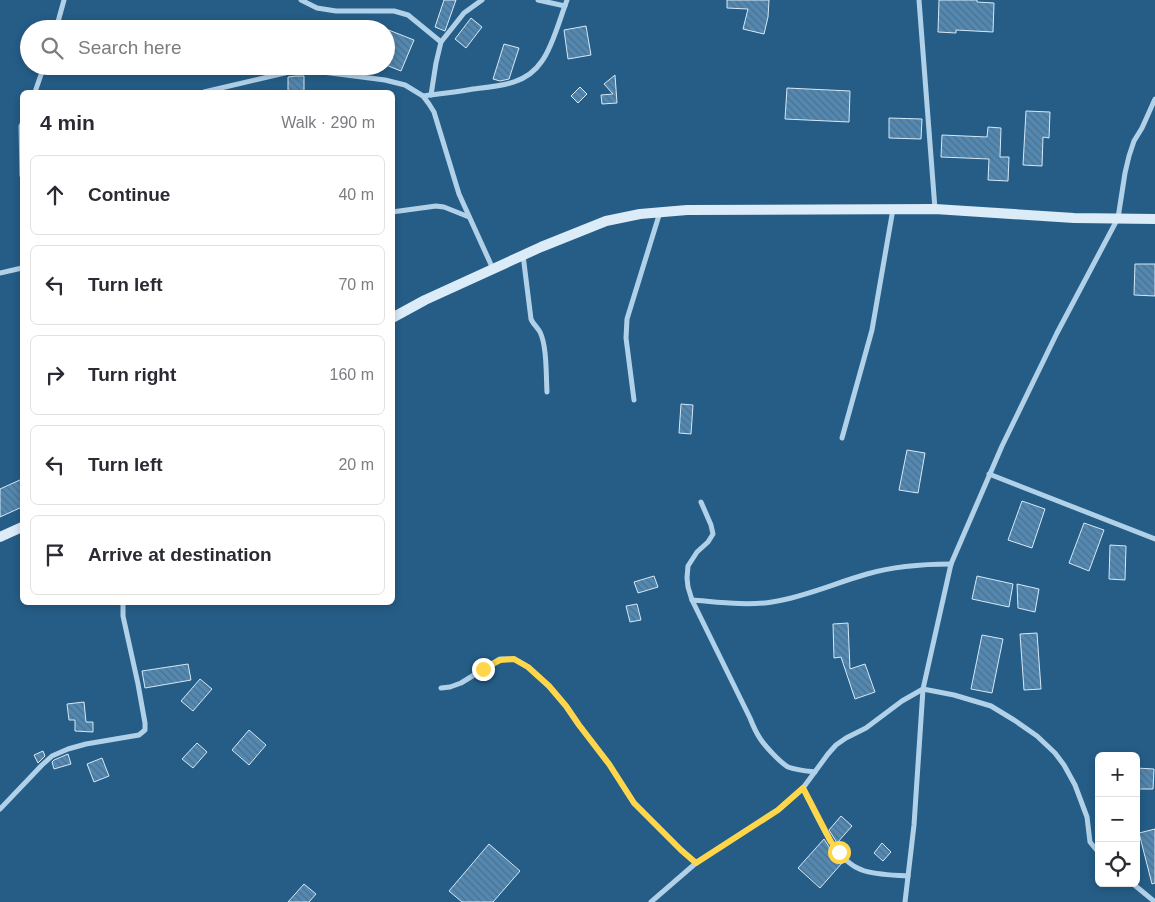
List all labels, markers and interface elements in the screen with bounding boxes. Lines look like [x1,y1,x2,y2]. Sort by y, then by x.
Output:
search box [20,20,395,75]
icon: search [38,34,66,62]
text: Search here [78,37,182,58]
text: 4 min [40,111,95,134]
text: Walk · 290 m [281,114,375,131]
icon: ahead [41,181,69,209]
text: Continue [88,184,170,205]
text: 40 m [338,186,374,203]
icon: left [41,271,69,299]
text: Turn left [88,274,163,295]
text: 70 m [338,276,374,293]
icon: right [41,361,69,389]
text: Turn right [88,364,176,385]
text: 160 m [330,366,374,383]
icon: left [41,451,69,479]
text: Turn left [88,454,163,475]
text: 20 m [338,456,374,473]
icon: arrive [41,541,69,569]
text: Arrive at destination [88,544,272,565]
route end [472,658,495,681]
map controls [1095,752,1140,887]
button: + [1095,752,1140,797]
button: − [1095,797,1140,842]
route start [828,841,851,864]
button: locate [1095,842,1140,887]

